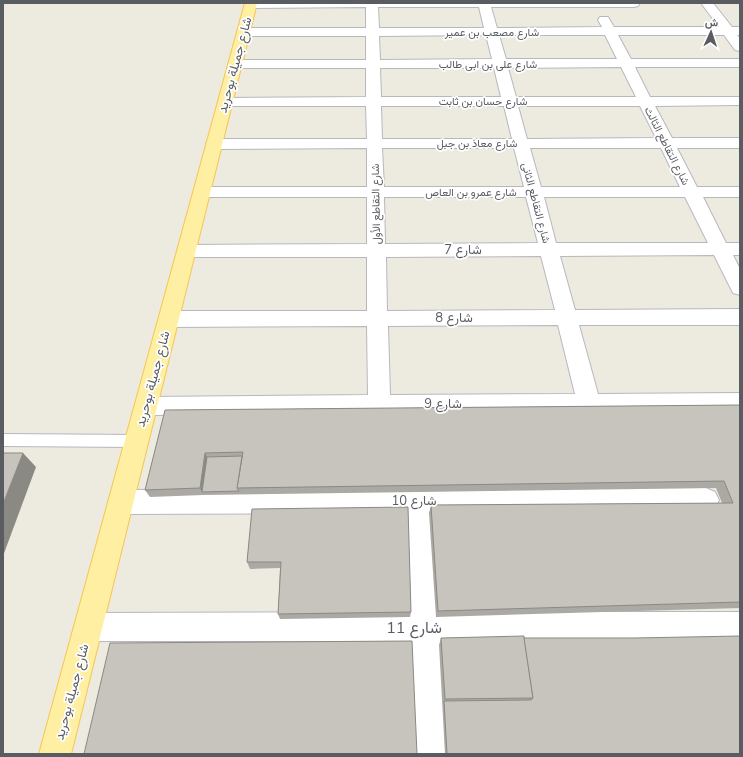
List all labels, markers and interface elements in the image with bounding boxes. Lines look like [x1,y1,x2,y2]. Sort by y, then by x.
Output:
north arrow [691,12,731,52]
street label: شارع جميلة بوحريد [214,15,256,115]
text: ش [705,15,718,30]
street label: شارع مصعب بن عمير [444,25,539,40]
street label: شارع على بن ابى طالب [439,57,538,72]
street label: شارع حسان بن ثابت [439,94,528,109]
street label: شارع التقاطع الثالث [641,104,693,188]
street label: شارع معاذ بن جبل [437,136,518,151]
street label: شارع التقاطع الثانى [518,161,554,245]
street label: شارع التقاطع الأول [368,163,384,244]
street label: شارع عمرو بن العاص [425,185,517,200]
street label: شارع 7 [444,241,482,259]
street label: شارع 8 [435,309,473,327]
street label: شارع جميلة بوحريد [132,329,174,429]
street label: شارع 9 [424,395,462,413]
street label: شارع 10 [391,492,437,510]
street label: شارع 11 [386,617,442,639]
street label: شارع جميلة بوحريد [51,642,93,742]

